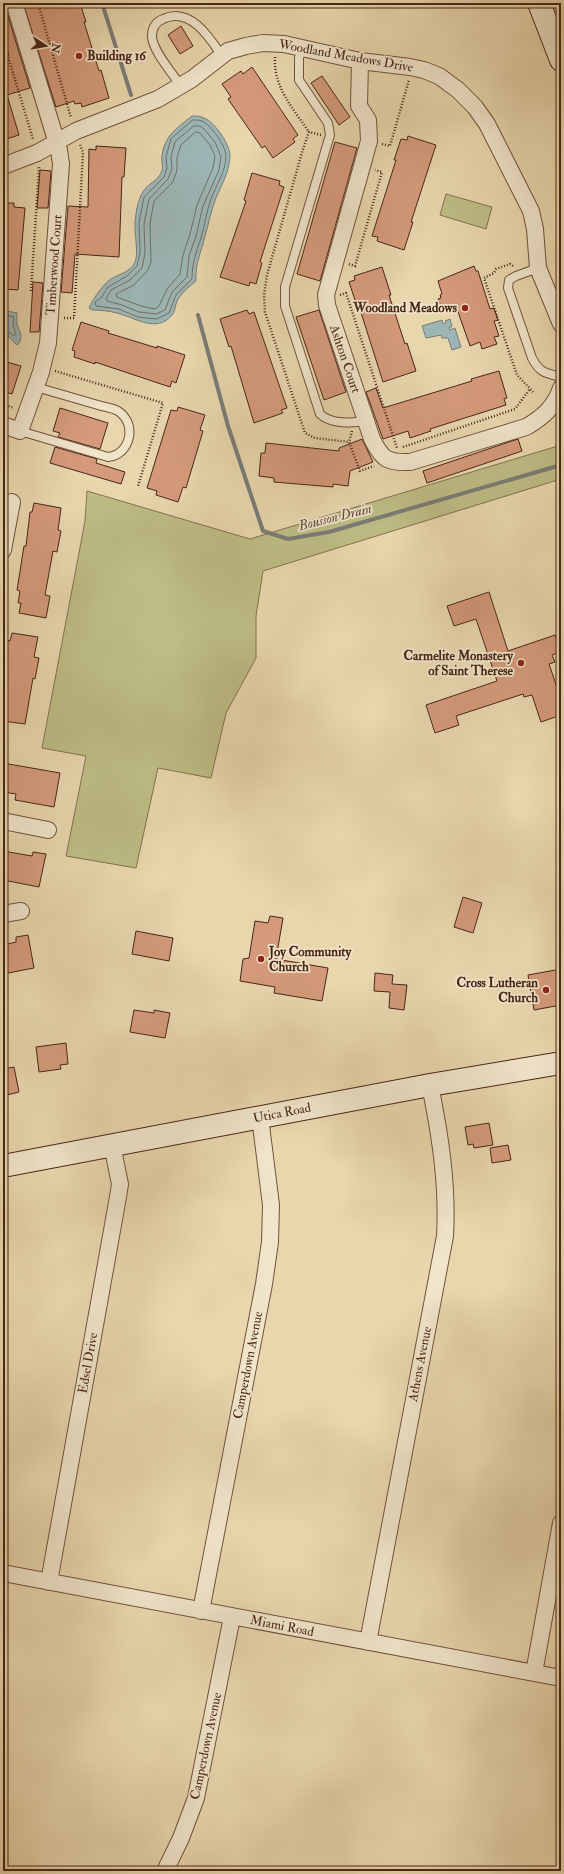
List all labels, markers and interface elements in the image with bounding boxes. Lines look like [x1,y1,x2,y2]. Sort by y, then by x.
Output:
north arrow [26,26,66,66]
street label: Woodland Meadows Drive [277,36,415,76]
text: N [48,41,63,55]
place label: Building 16 [87,48,147,65]
marker: Building 16 [74,51,84,61]
street label: Timberwood Court [43,214,65,316]
place label: Woodland Meadows [352,300,458,316]
marker: Woodland Meadows [460,303,470,313]
street label: Ashton Court [326,322,364,395]
water label: Bousson Drain [296,500,374,535]
place label: Carmelite Monastery of Saint Therese [403,648,514,679]
marker: Carmelite Monastery of Saint Therese [516,658,526,668]
place label: Joy Community Church [268,944,353,975]
marker: Joy Community Church [256,954,266,964]
place label: Cross Lutheran Church [456,975,538,1006]
marker: Cross Lutheran Church [541,985,551,995]
street label: Utica Road [252,1099,313,1126]
street label: Camperdown Avenue [230,1309,267,1420]
street label: Athens Avenue [405,1324,435,1404]
street label: Edsel Drive [75,1331,101,1395]
street label: Miami Road [249,1612,316,1640]
street label: Camperdown Avenue [187,1690,226,1801]

